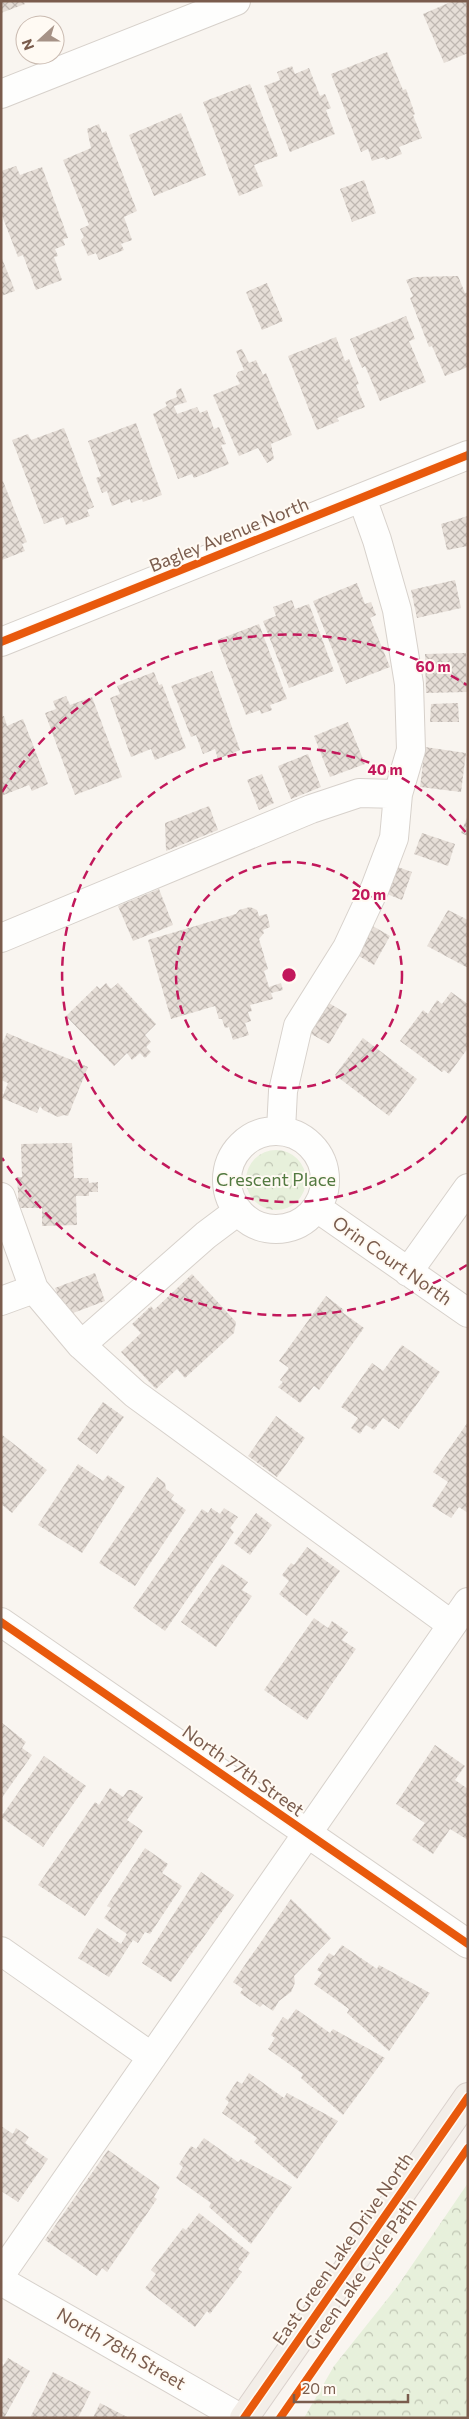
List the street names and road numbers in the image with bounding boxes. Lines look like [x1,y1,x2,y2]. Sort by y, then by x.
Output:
street label: Bagley Avenue North [146,492,312,576]
street label: Orin Court North [329,1211,456,1310]
street label: North 77th Street [178,1720,309,1820]
street label: East Green Lake Drive North [267,2148,417,2349]
street label: Green Lake Cycle Path [299,2193,421,2354]
street label: North 78th Street [53,2302,190,2394]

